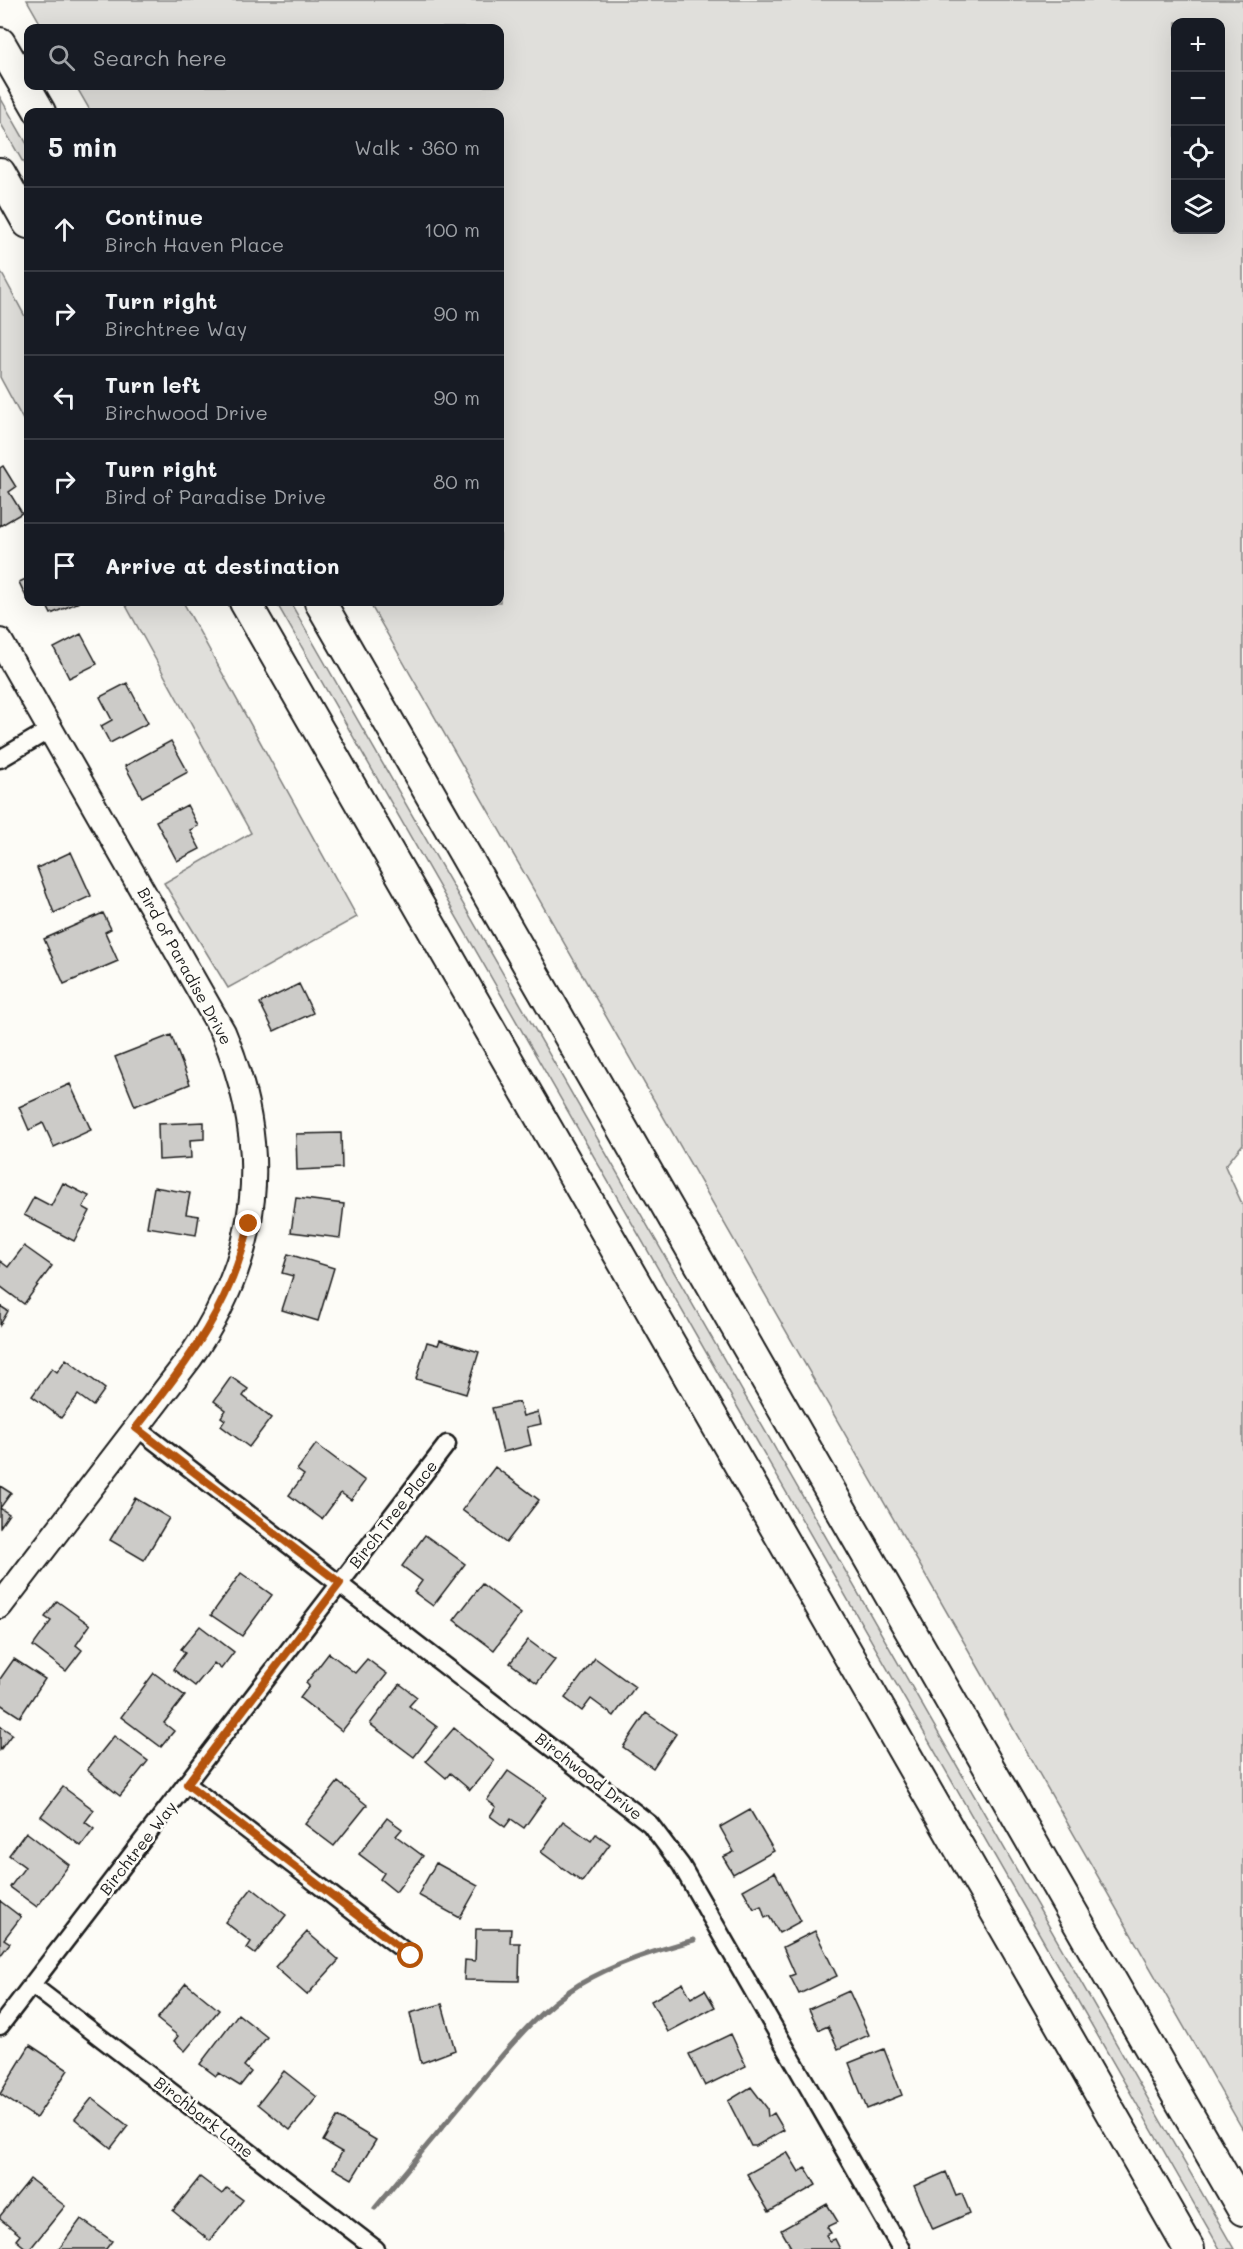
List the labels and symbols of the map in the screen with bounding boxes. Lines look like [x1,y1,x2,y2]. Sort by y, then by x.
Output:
street label: Bird of Paradise Drive [133,883,237,1048]
route end [235,1210,261,1236]
street label: Birch Tree Place [344,1455,441,1572]
street label: Birchwood Drive [532,1727,647,1824]
street label: Birchtree Way [94,1796,181,1899]
route start [397,1942,423,1968]
street label: Birchbark Lane [150,2071,258,2162]

